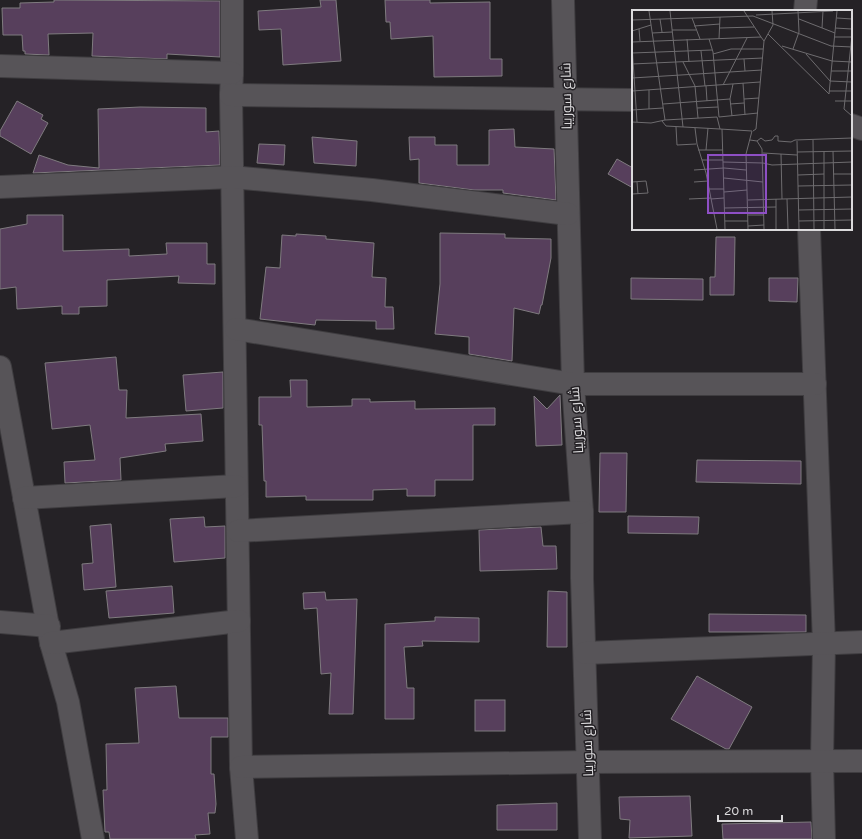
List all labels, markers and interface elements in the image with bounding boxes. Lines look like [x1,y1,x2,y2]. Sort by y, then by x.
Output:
inset map [632,10,852,230]
street label: شارع سوريبا [557,62,576,130]
street label: شارع سوريبا [566,386,587,454]
street label: شارع سوريبا [578,709,597,777]
scale bar [718,797,782,823]
text: 20 m [724,804,753,818]

